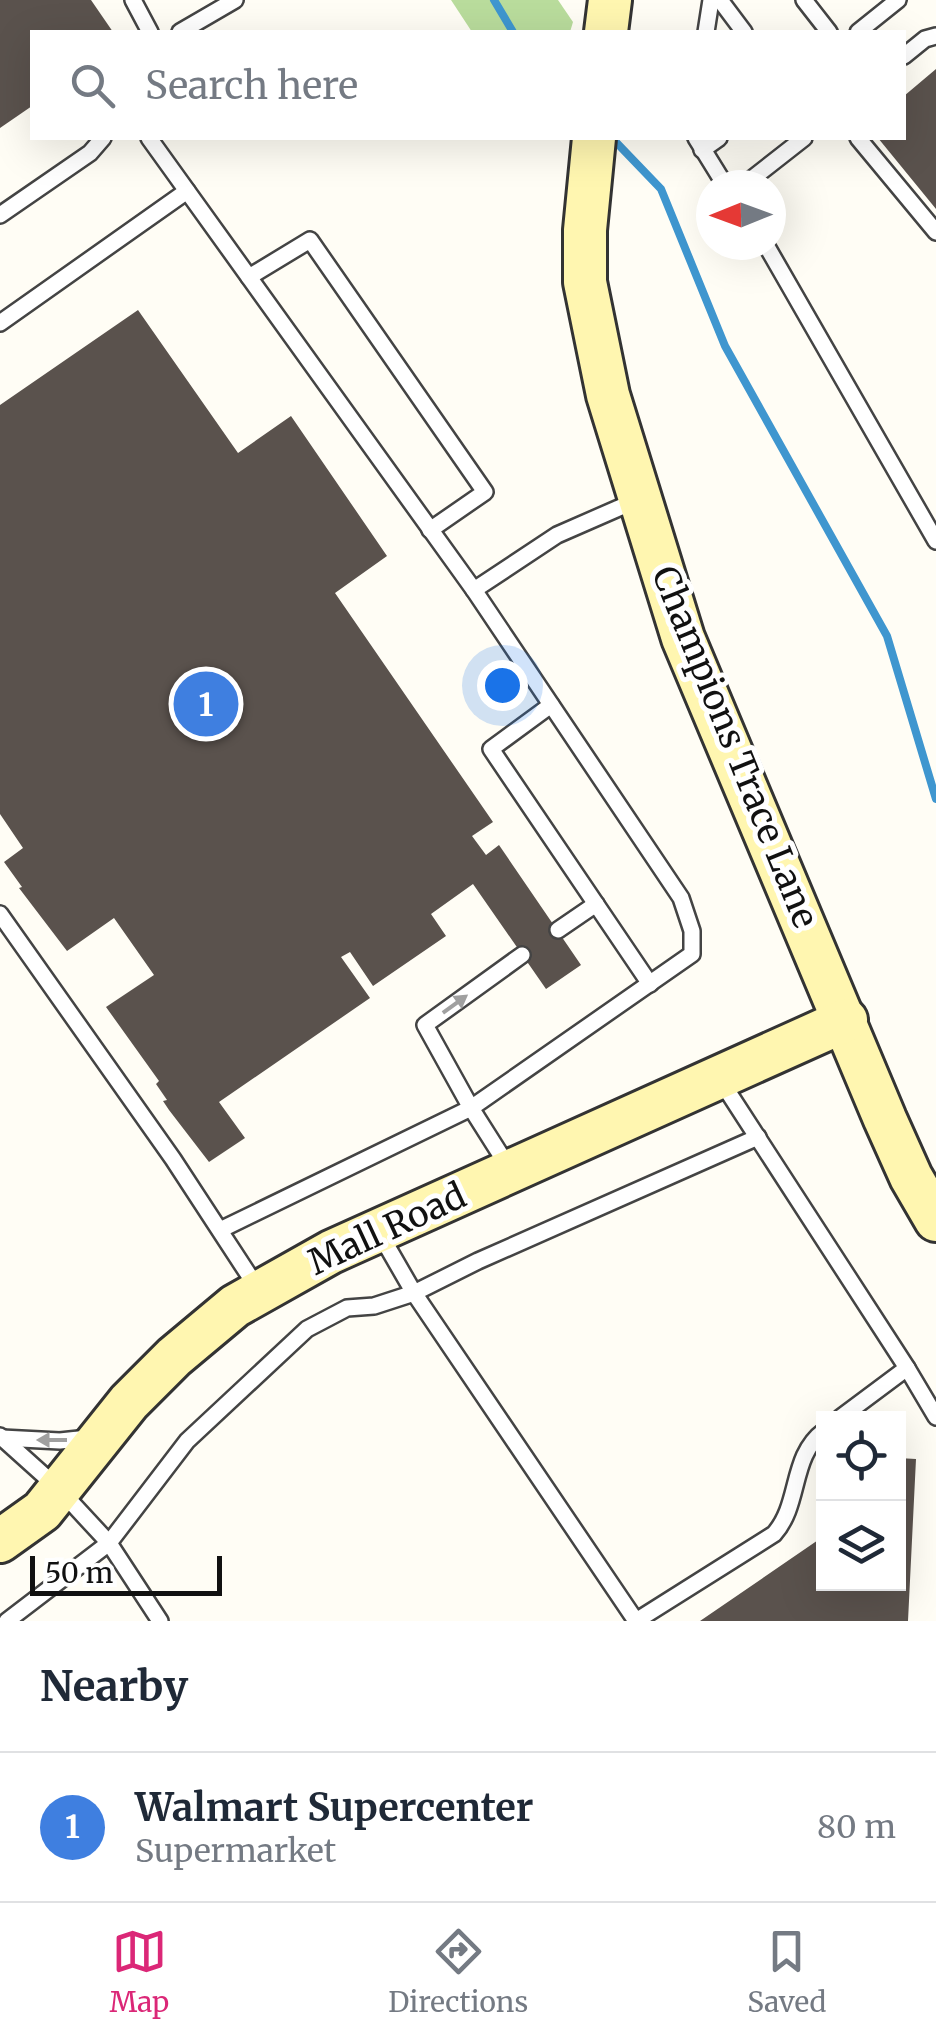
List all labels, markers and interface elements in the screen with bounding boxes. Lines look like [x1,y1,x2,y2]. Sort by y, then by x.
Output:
search box [30,30,906,140]
icon: search [65,58,120,113]
text: Search here [145,62,358,109]
north arrow [696,170,786,260]
street label: Champions Trace Lane [642,560,828,934]
your location [477,660,528,711]
pin: 1 [174,666,238,742]
one-way arrow [442,995,468,1014]
street label: Mall Road [301,1173,473,1285]
map controls [816,1411,906,1591]
button: locate [816,1411,906,1501]
one-way arrow [36,1432,68,1448]
button: layers [816,1501,906,1591]
scale bar [30,1551,222,1596]
text: 50 m [45,1555,113,1591]
text: Nearby [40,1660,188,1712]
text: Walmart Supercenter [135,1784,533,1831]
text: 1 [65,1807,80,1847]
text: 80 m [817,1807,896,1847]
text: Supermarket [135,1831,336,1871]
tab: Map [109,1924,169,2020]
tab: Directions [388,1924,528,2020]
tab: Saved [747,1924,826,2020]

